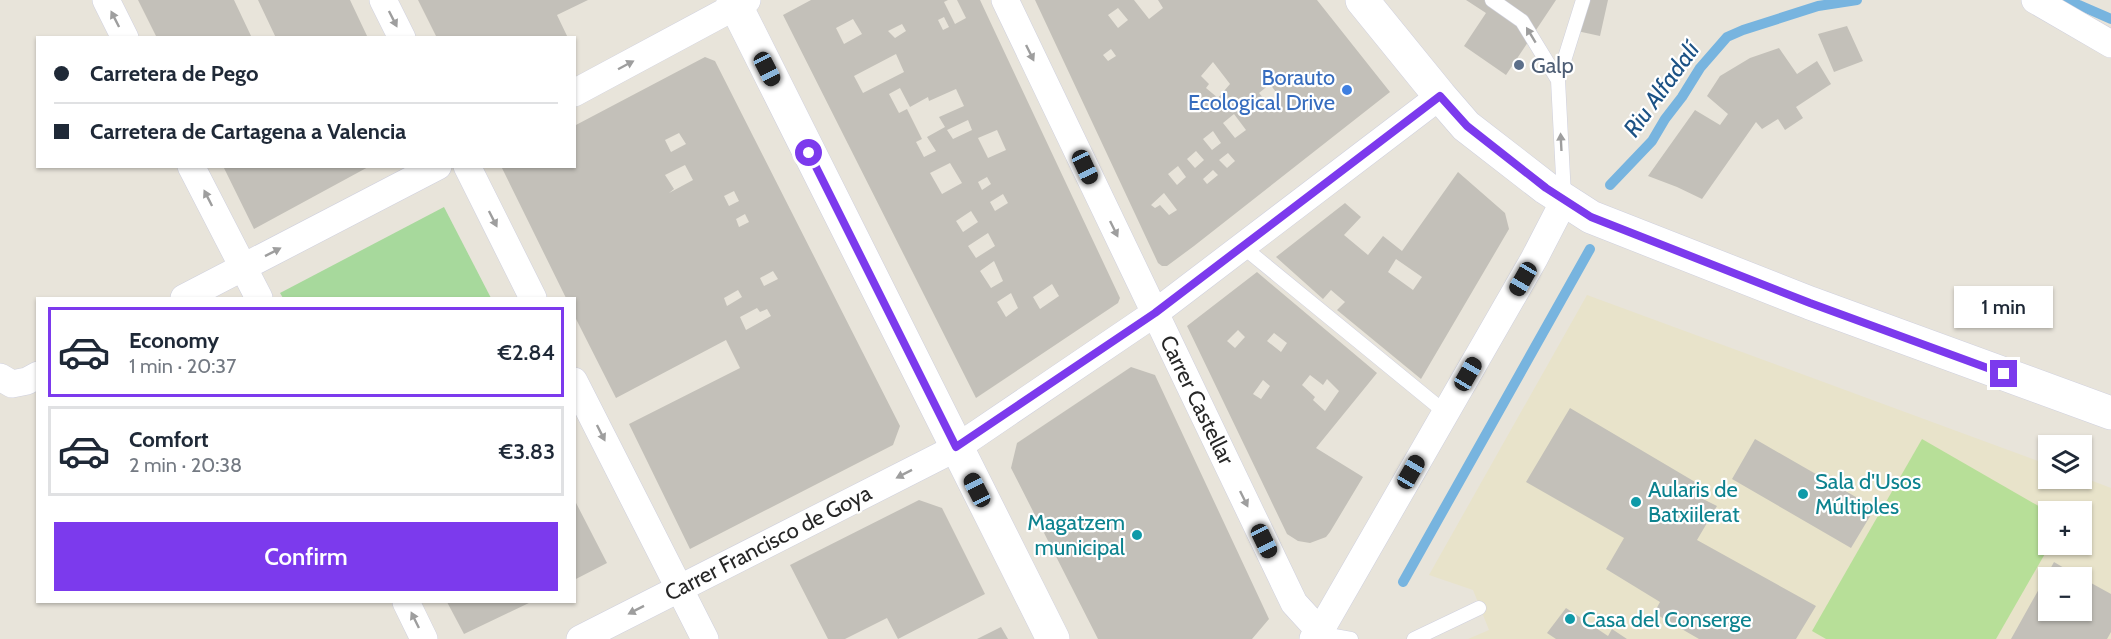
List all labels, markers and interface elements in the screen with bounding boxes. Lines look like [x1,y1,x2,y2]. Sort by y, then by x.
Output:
one-way arrow [111,10,120,27]
one-way arrow [388,10,397,27]
one-way arrow [1525,27,1536,43]
water label: Riu Alfadalí [1617,34,1706,142]
one-way arrow [1026,44,1035,61]
car [751,49,783,89]
place label: Galp [1531,52,1574,79]
marker: Galp [1512,58,1526,72]
text: Carretera de Pego [90,60,258,87]
one-way arrow [618,60,635,70]
place label: Borauto Ecological Drive [1188,64,1335,116]
marker: Borauto Ecological Drive [1340,83,1354,97]
text: Carretera de Cartagena a Valencia [90,118,406,145]
one-way arrow [1557,133,1566,152]
route start [795,139,822,166]
car [1069,147,1101,187]
one-way arrow [203,190,213,207]
one-way arrow [488,210,498,227]
one-way arrow [1110,220,1119,237]
one-way arrow [264,247,281,257]
car [1506,259,1540,299]
callout: 1 min [1954,287,2054,329]
text: 1 min [1981,295,2026,319]
icon: car [57,325,111,379]
text: Economy [129,327,219,354]
street label: Carrer Castellar [1154,331,1240,469]
text: €2.84 [498,339,555,366]
text: 1 min · 20:37 [129,354,236,378]
car [1451,354,1485,394]
route end [1990,360,2017,387]
icon: car [57,424,111,478]
one-way arrow [595,424,605,442]
text: Comfort [129,426,208,453]
map controls [2038,435,2092,621]
button: layers [2038,435,2092,489]
text: €3.83 [499,438,555,465]
car [1394,452,1428,492]
text: 2 min · 20:38 [129,453,242,477]
place label: Sala d'Usos Múltiples [1815,468,1921,520]
one-way arrow [895,469,912,479]
car [961,470,993,510]
place label: Aularis de Batxiilerat [1648,476,1740,528]
street label: Carrer Francisco de Goya [660,479,876,607]
marker: Sala d'Usos Múltiples [1796,487,1810,501]
one-way arrow [1239,491,1249,508]
marker: Aularis de Batxiilerat [1629,495,1643,509]
button: + [2038,501,2092,555]
place label: Magatzem municipal [1027,509,1126,561]
car [1248,521,1280,561]
button: Confirm [54,522,558,591]
marker: Magatzem municipal [1130,528,1144,542]
button: − [2038,567,2092,621]
one-way arrow [628,605,645,615]
place label: Casa del Conserge [1582,606,1751,633]
one-way arrow [410,612,420,629]
marker: Casa del Conserge [1563,612,1577,626]

